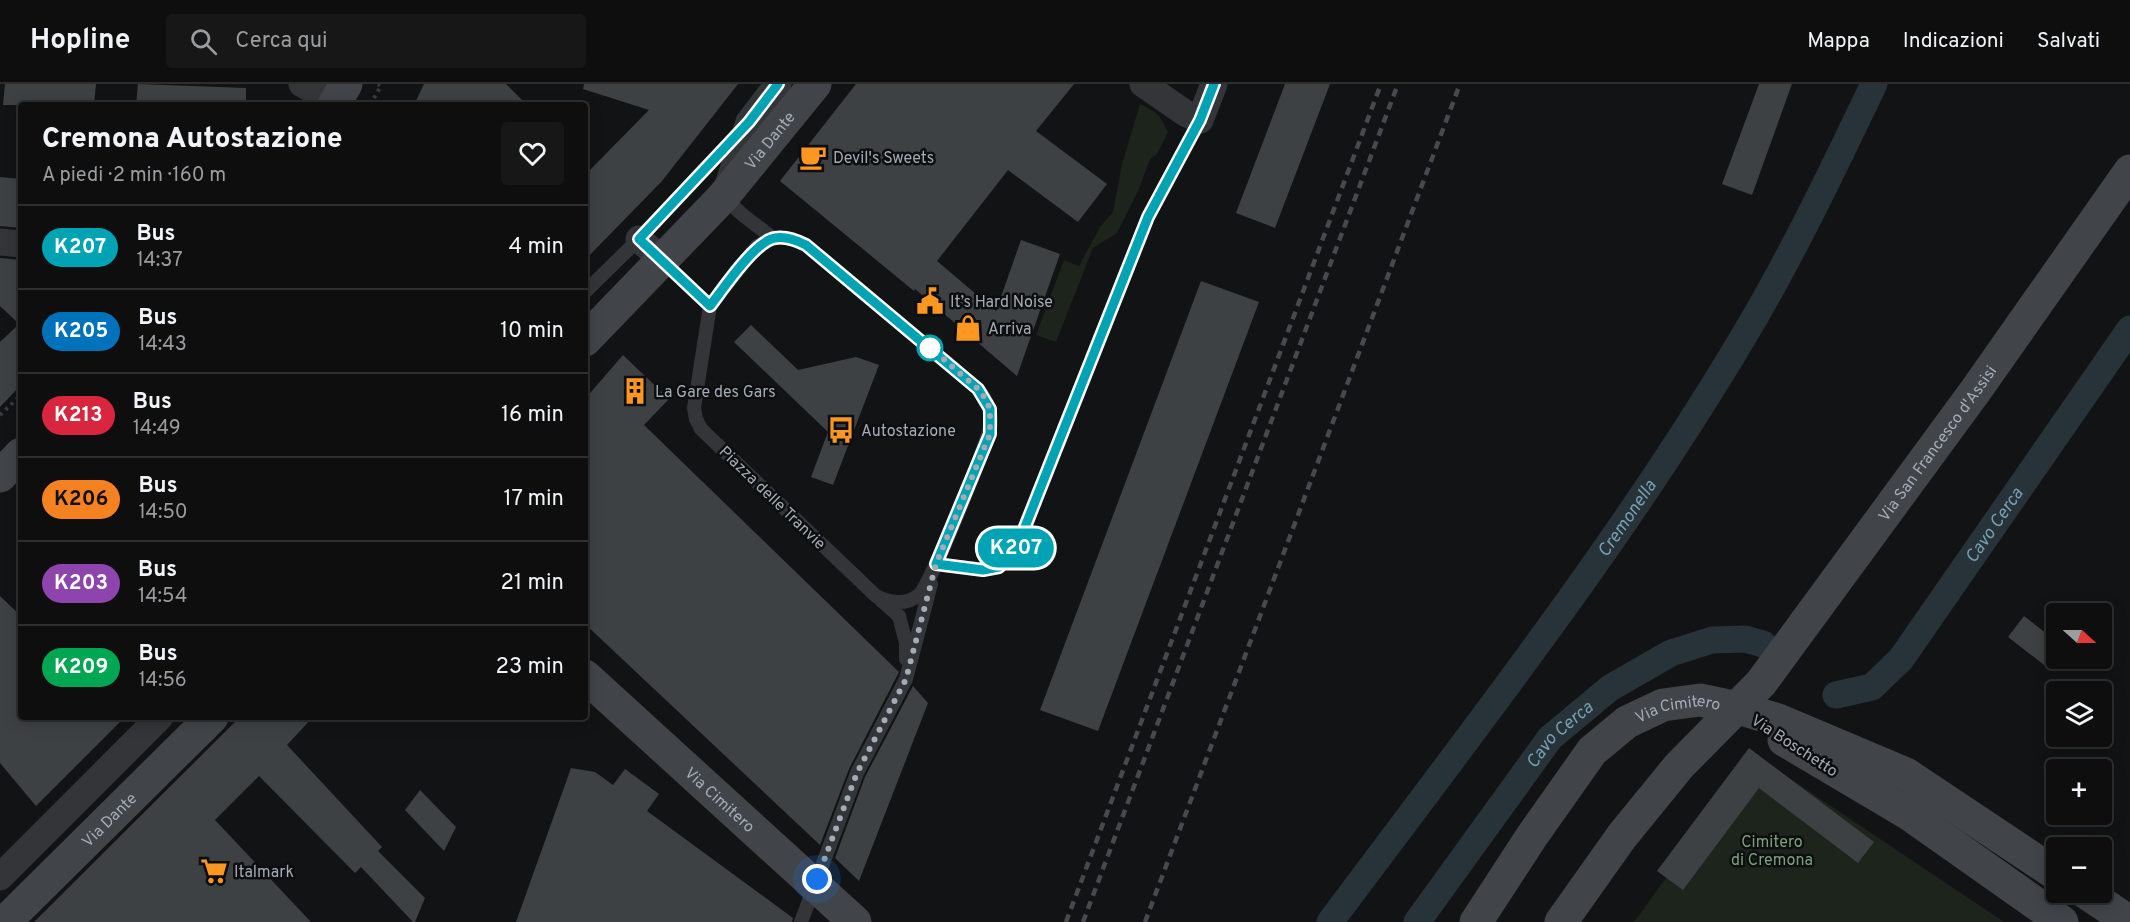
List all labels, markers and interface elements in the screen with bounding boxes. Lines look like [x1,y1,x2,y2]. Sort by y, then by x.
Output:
search box [166,14,586,68]
text: Hopline [30,23,130,59]
icon: search [187,25,220,58]
text: Cerca qui [235,28,328,55]
text: Mappa [1807,28,1870,55]
text: Indicazioni [1903,28,2004,55]
text: Salvati [2037,28,2100,55]
street label: Via Dante [741,108,800,175]
text: Cremona Autostazione [42,122,343,158]
button: heart [501,122,564,185]
cafe icon: Devil's Sweets [798,142,828,172]
place label: Devil's Sweets [833,149,934,169]
text: A piedi · 2 min · 160 m [42,163,226,189]
text: Bus [136,221,175,248]
text: K207 [54,234,106,261]
text: 4 min [509,234,564,261]
text: 14:37 [136,248,183,274]
public building icon: It’s Hard Noise [915,286,945,316]
place label: It’s Hard Noise [950,293,1053,313]
text: Bus [138,305,177,332]
shop icon: Arriva [953,313,983,343]
text: K205 [54,318,108,345]
text: 10 min [500,318,564,345]
place label: Arriva [988,320,1032,340]
text: 14:43 [138,332,187,358]
unlabelled marker [917,335,943,361]
street label: Via San Francesco d'Assisi [1875,362,2002,526]
building icon: La Gare des Gars [620,376,650,406]
place label: La Gare des Gars [655,383,776,403]
text: Bus [133,389,172,416]
text: K213 [54,402,103,429]
text: 16 min [501,402,564,429]
bus stop icon: Autostazione [826,415,856,445]
text: 14:49 [133,416,181,442]
place label: Autostazione [861,422,956,442]
street label: Piazza delle Tranvie [714,442,829,555]
text: Bus [138,473,177,500]
water label: Cremonella [1593,475,1663,562]
water label: Cavo Cerca [1961,483,2030,568]
text: K206 [54,486,108,513]
text: 17 min [504,486,564,513]
text: 14:50 [138,500,188,526]
line badge: K207 [974,528,1058,568]
text: K207 [990,535,1042,562]
text: Bus [138,557,177,584]
text: K203 [54,570,108,597]
text: 21 min [501,570,564,597]
text: 14:54 [138,584,187,610]
north arrow [2046,603,2112,669]
map controls [2046,603,2112,903]
text: Bus [138,641,177,668]
text: K209 [54,654,108,681]
text: 23 min [496,654,564,681]
text: 14:56 [138,668,187,694]
button: layers [2046,681,2112,747]
street label: Via Cimitero [1632,692,1722,729]
water label: Cavo Cerca [1522,696,1599,774]
street label: Via Boschetto [1747,711,1841,782]
button: + [2046,759,2112,825]
street label: Via Cimitero [680,764,758,838]
street label: Via Dante [79,789,142,852]
park label: Cimitero di Cremona [1731,833,1813,871]
button: − [2046,837,2112,903]
supermarket icon: Italmark [199,856,229,886]
place label: Italmark [234,863,294,883]
your location [802,864,832,894]

